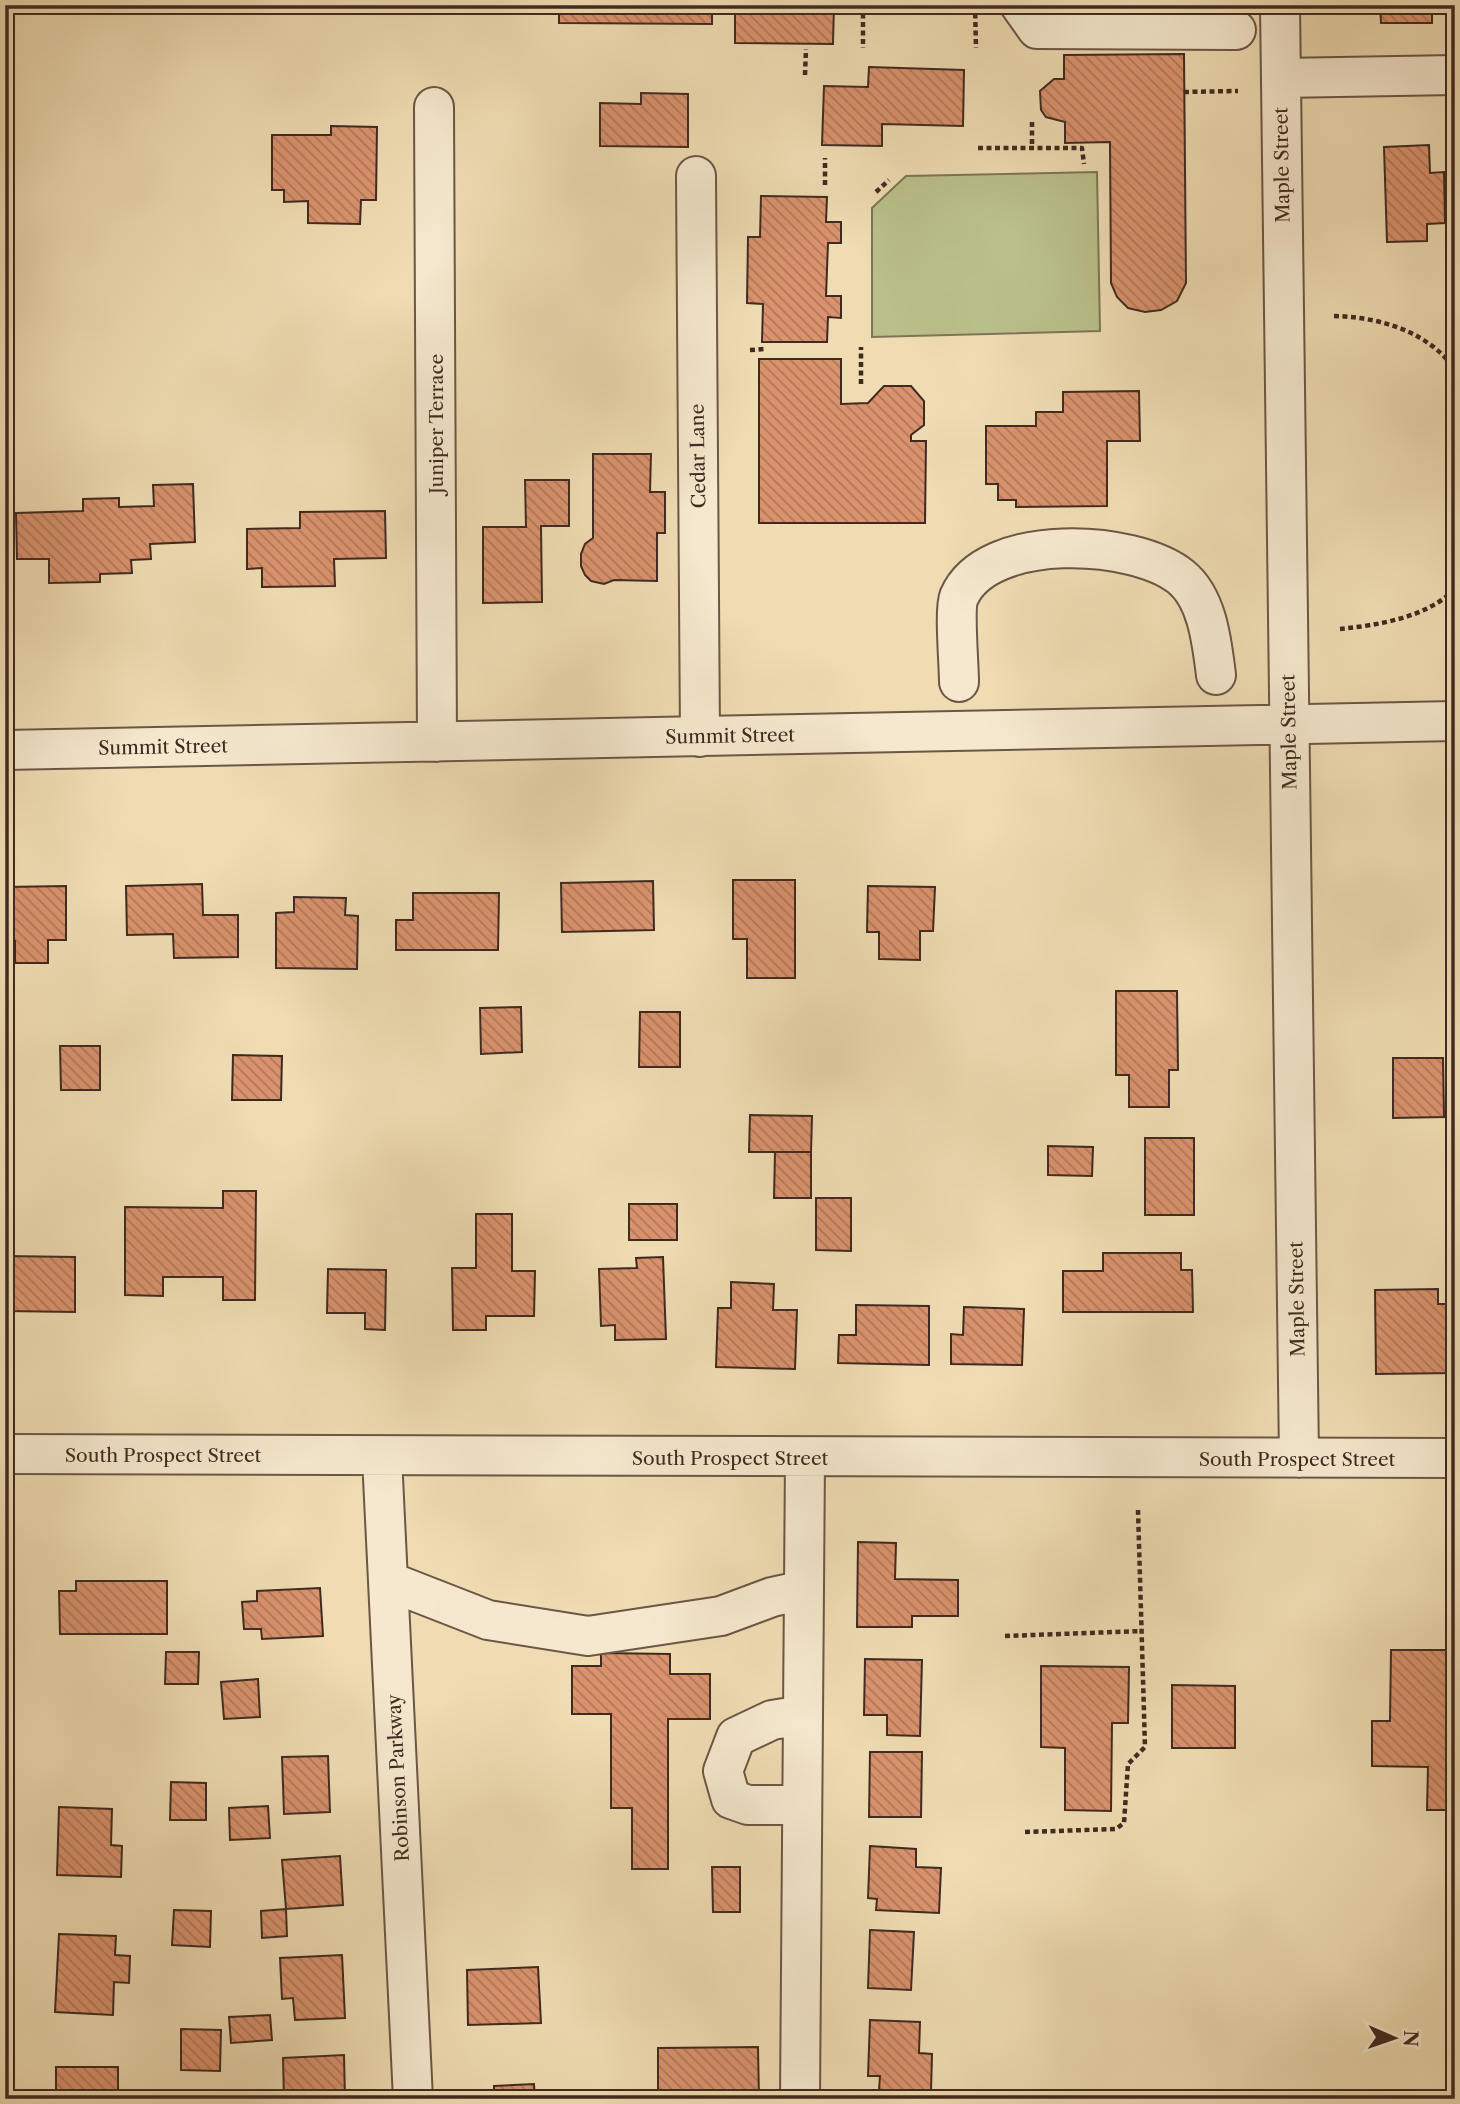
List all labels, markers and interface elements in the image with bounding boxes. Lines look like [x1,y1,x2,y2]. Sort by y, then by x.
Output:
street label: Maple Street [1269,107,1295,223]
street label: Juniper Terrace [425,354,448,497]
street label: Cedar Lane [686,404,710,508]
street label: Maple Street [1276,674,1302,790]
street label: Summit Street [665,723,795,749]
street label: Summit Street [98,734,228,760]
street label: Maple Street [1284,1241,1310,1357]
street label: South Prospect Street [65,1444,262,1467]
street label: South Prospect Street [632,1447,829,1470]
street label: South Prospect Street [1199,1448,1396,1471]
street label: Robinson Parkway [382,1693,414,1862]
north arrow [1358,2002,1428,2072]
text: N [1399,2030,1422,2047]

